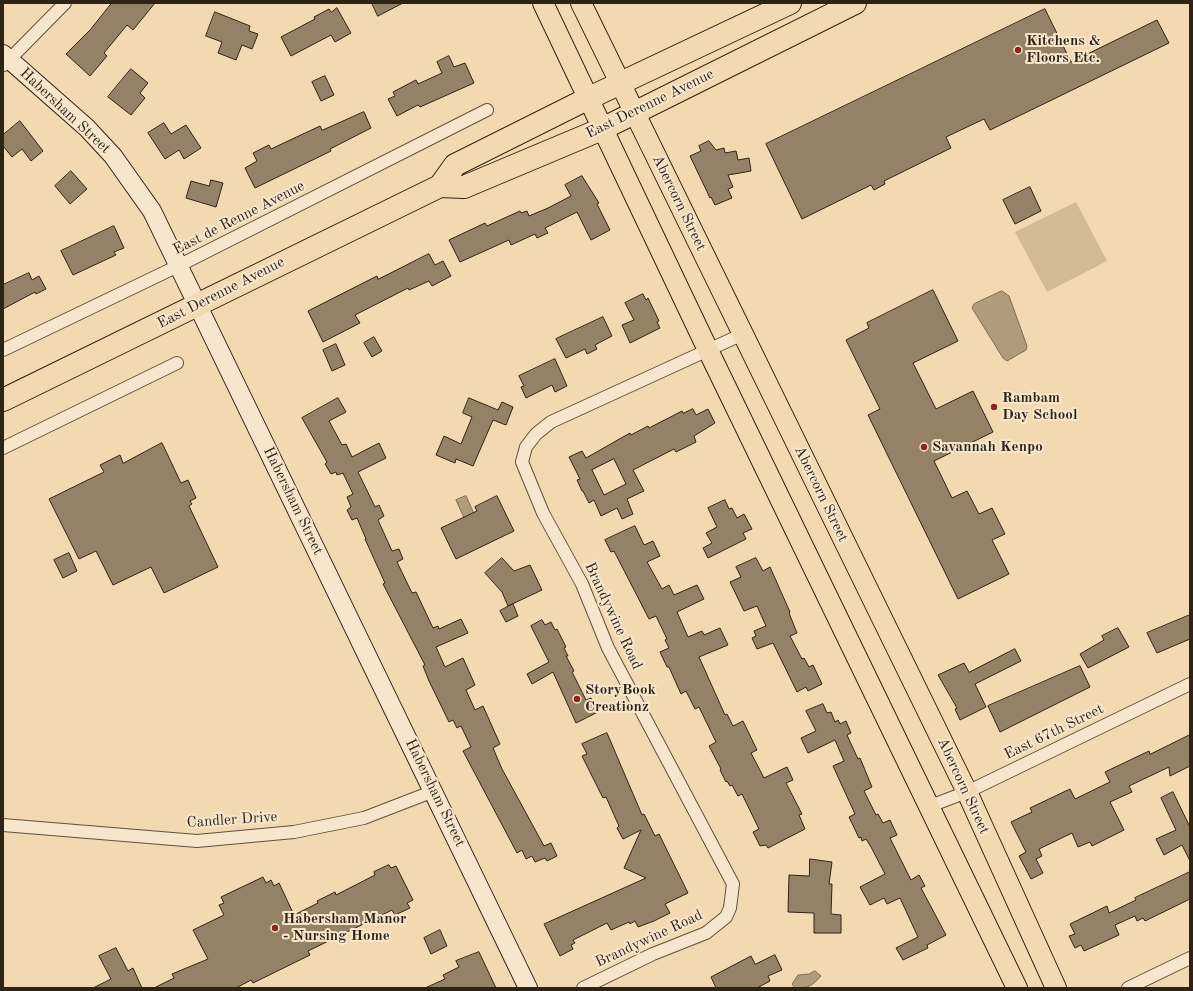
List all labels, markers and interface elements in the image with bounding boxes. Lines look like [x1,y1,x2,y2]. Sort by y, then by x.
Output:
place label: Kitchens & Floors Etc. [1026,32,1101,67]
marker: Kitchens & Floors Etc. [1013,45,1023,55]
street label: Habersham Street [16,64,114,158]
street label: East Derenne Avenue [583,65,717,143]
street label: Abercorn Street [648,152,710,254]
street label: East de Renne Avenue [170,177,308,259]
street label: East Derenne Avenue [154,253,288,333]
place label: Rambam Day School [1002,389,1078,424]
marker: Rambam Day School [989,402,999,412]
place label: Savannah Kenpo [932,438,1043,456]
marker: Savannah Kenpo [919,442,929,452]
street label: Abercorn Street [790,443,852,545]
street label: Habersham Street [259,444,327,558]
street label: Brandywine Road [580,560,646,672]
place label: StoryBook Creationz [585,681,656,716]
marker: StoryBook Creationz [572,694,582,704]
street label: East 67th Street [1001,700,1107,764]
street label: Abercorn Street [933,735,993,837]
street label: Habersham Street [401,736,469,850]
street label: Candler Drive [186,808,278,832]
street label: Brandywine Road [593,906,705,972]
place label: Habersham Manor - Nursing Home [283,910,407,945]
marker: Habersham Manor - Nursing Home [270,923,280,933]

